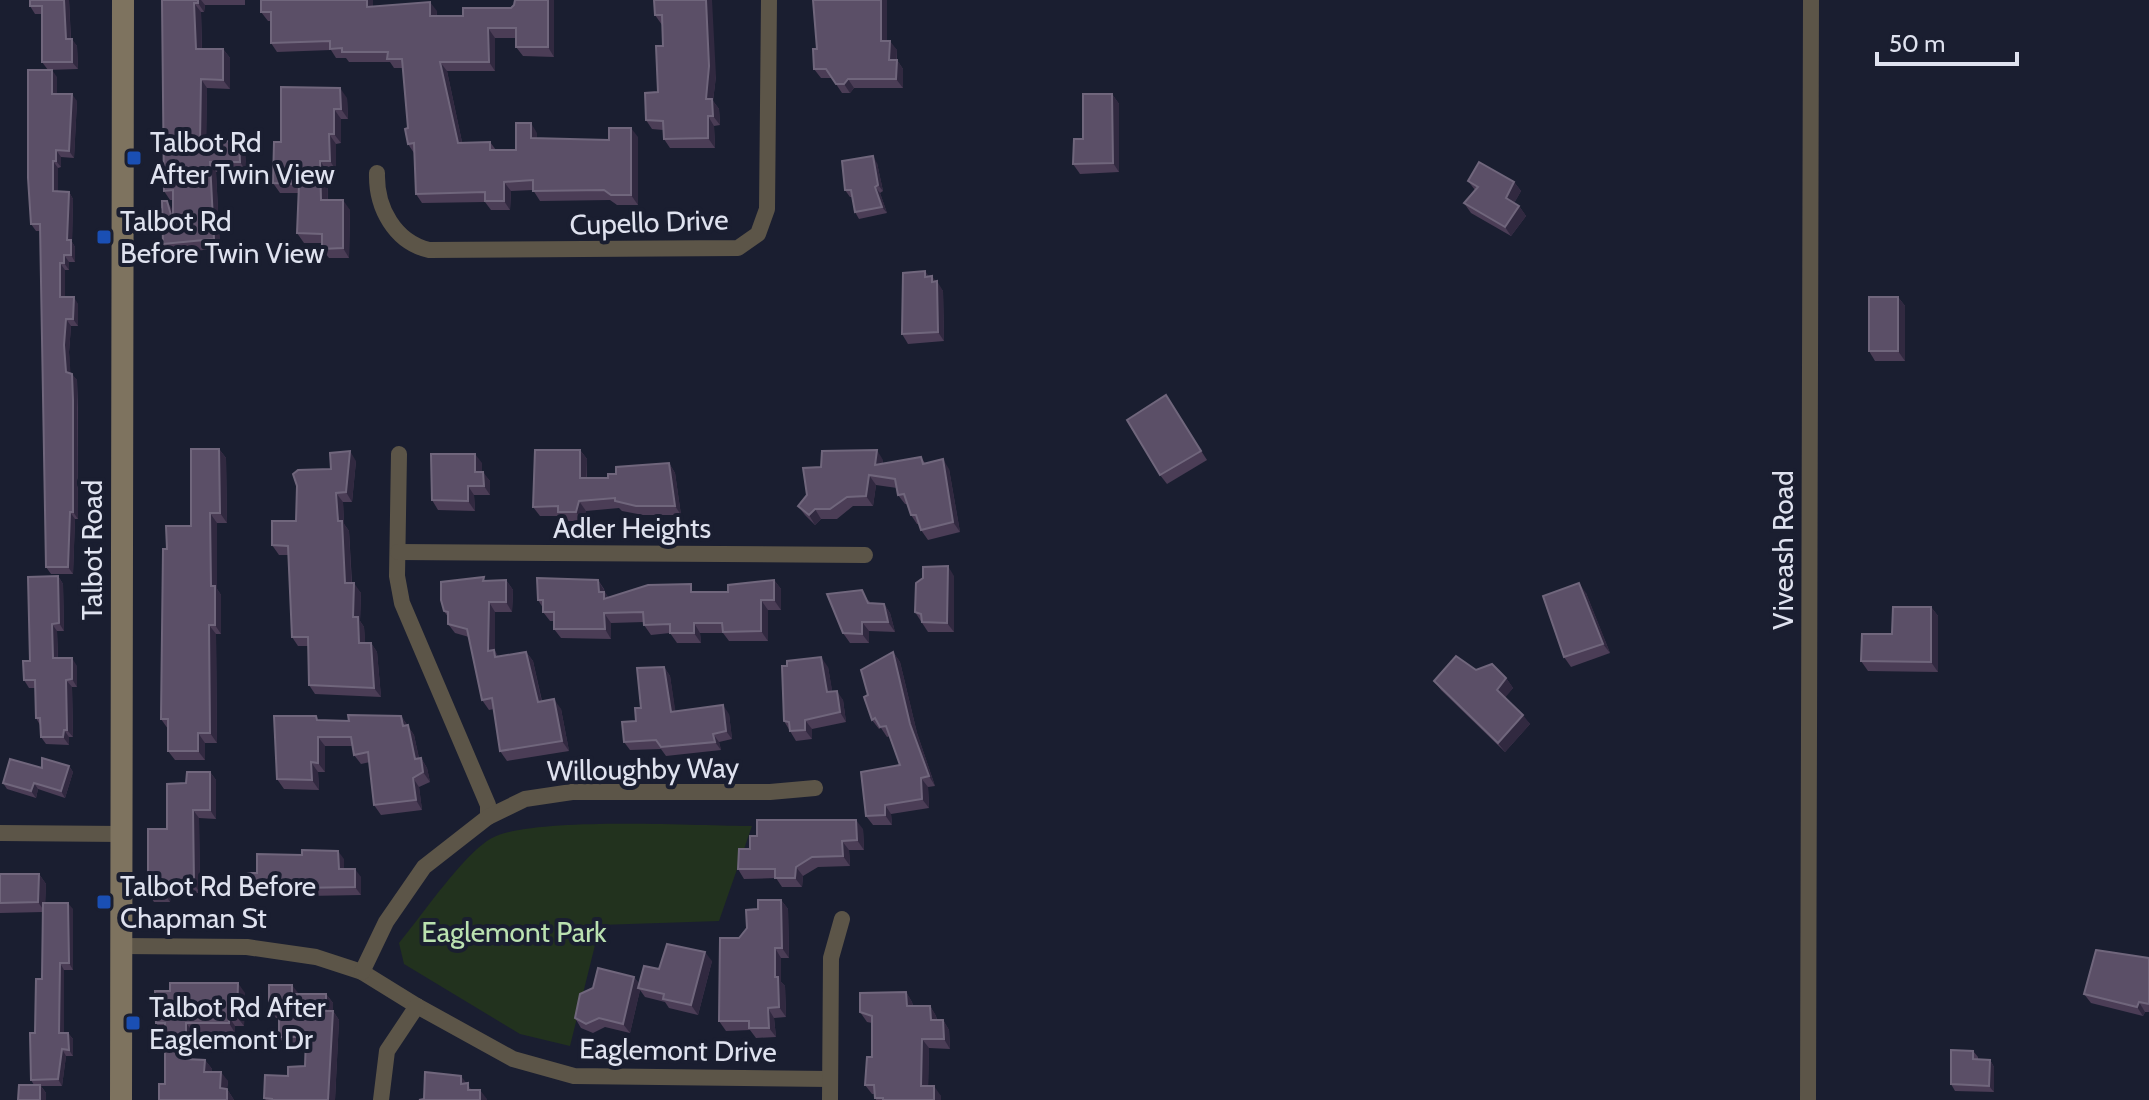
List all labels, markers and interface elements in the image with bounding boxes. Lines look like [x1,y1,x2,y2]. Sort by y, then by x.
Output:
scale bar [1877,16,2017,66]
text: 50 m [1889,29,1945,58]
place label: Talbot Rd After Twin View [150,125,335,191]
marker: Talbot Rd After Twin View [125,149,143,167]
street label: Cupello Drive [569,202,729,242]
place label: Talbot Rd Before Twin View [120,204,324,270]
marker: Talbot Rd Before Twin View [95,228,113,246]
street label: Viveash Road [1766,470,1800,630]
street label: Talbot Road [75,480,109,620]
street label: Adler Heights [553,511,711,545]
street label: Willoughby Way [546,750,740,788]
place label: Talbot Rd Before Chapman St [120,869,316,935]
marker: Talbot Rd Before Chapman St [95,893,113,911]
park label: Eaglemont Park [421,915,607,949]
place label: Talbot Rd After Eaglemont Dr [149,990,326,1056]
marker: Talbot Rd After Eaglemont Dr [124,1014,142,1032]
street label: Eaglemont Drive [579,1031,777,1069]

